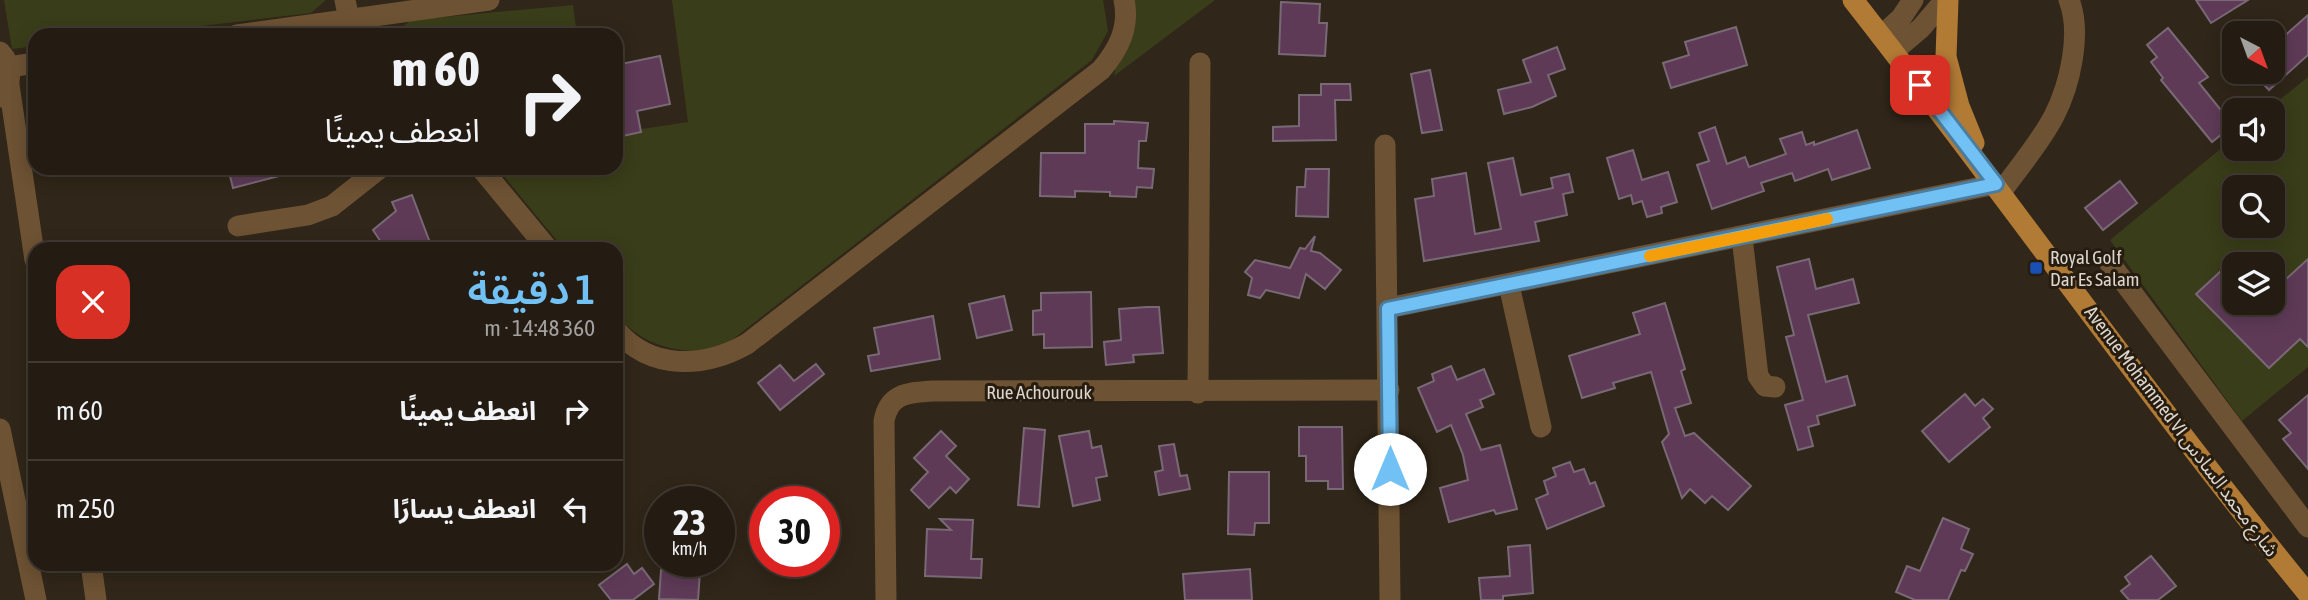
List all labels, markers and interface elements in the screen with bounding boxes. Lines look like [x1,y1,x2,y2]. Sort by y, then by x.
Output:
north arrow [2222,21,2286,84]
map controls [2222,21,2285,315]
text: 60 m [392,40,480,96]
pin [1890,55,1950,115]
icon: right [504,56,595,147]
icon: arrive [1901,66,1939,104]
button: sound [2222,98,2285,161]
text: انعطف يمينًا [325,112,480,149]
button: search [2222,175,2285,238]
place label: Royal Golf Dar Es Salam [2050,246,2139,290]
button: layers [2222,252,2285,315]
marker: Royal Golf Dar Es Salam [2028,260,2044,276]
button: close [56,265,130,339]
text: 1 دقيقة [468,265,595,313]
street label: Avenue Mohammed VI شارع محمد السادس [2078,301,2283,562]
text: 360 m · 14:48 [484,315,595,341]
street label: Rue Achourouk [986,381,1092,403]
icon: right [557,392,595,430]
text: 60 m [56,396,103,426]
text: انعطف يمينًا [399,396,536,426]
position arrow [1353,432,1427,506]
speed limit sign: 30 [749,486,840,577]
icon: left [557,490,595,528]
text: 250 m [56,494,115,524]
text: انعطف يسارًا [393,494,536,524]
text: 23 [673,502,706,542]
text: km/h [672,538,707,559]

